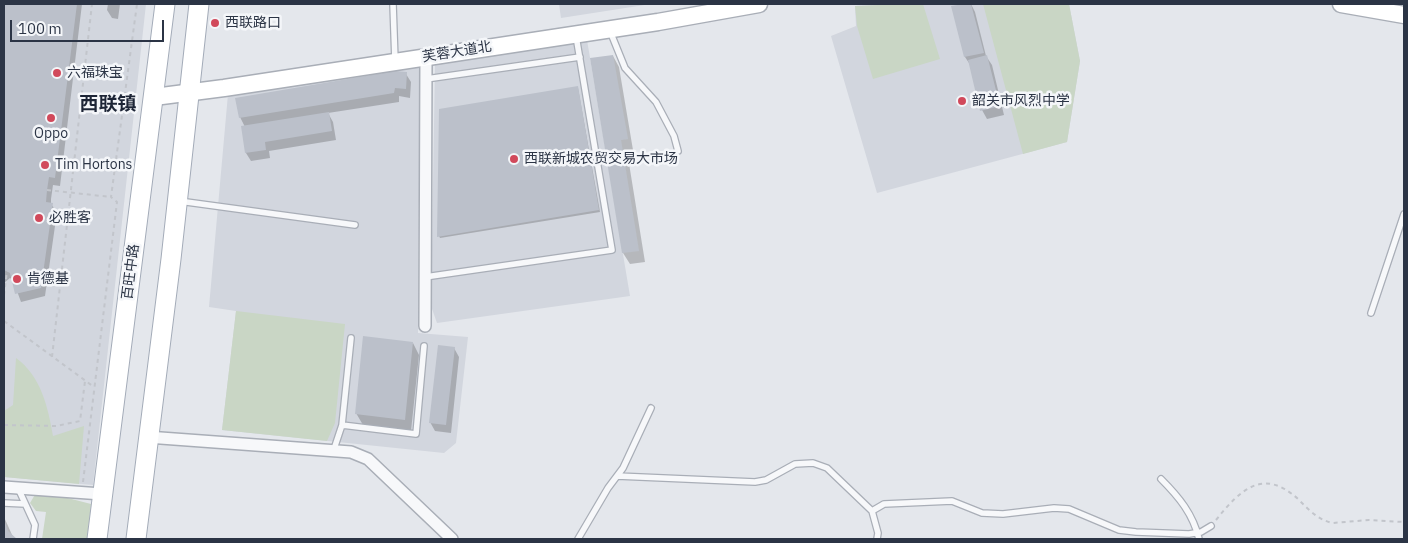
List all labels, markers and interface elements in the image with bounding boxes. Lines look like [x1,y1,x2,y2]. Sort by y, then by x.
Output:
scale bar [12,10,166,42]
place label: 西联路口 [225,15,281,31]
marker: 西联路口 [209,17,221,29]
text: 100 m [18,19,62,38]
street label: 芙蓉大道北 [421,38,493,66]
place label: 六福珠宝 [67,65,123,81]
marker: 六福珠宝 [51,67,63,79]
place label: 韶关市风烈中学 [972,93,1070,109]
district label: 西联镇 [80,94,136,116]
marker: 韶关市风烈中学 [956,95,968,107]
marker: Oppo [45,112,57,124]
place label: Oppo [34,126,68,142]
place label: 西联新城农贸交易大市场 [524,151,678,167]
marker: 西联新城农贸交易大市场 [508,153,520,165]
place label: Tim Hortons [55,157,132,173]
marker: Tim Hortons [39,159,51,171]
place label: 必胜客 [49,210,91,226]
marker: 必胜客 [33,212,45,224]
street label: 百旺中路 [119,243,143,301]
place label: 肯德基 [27,271,69,287]
marker: 肯德基 [11,273,23,285]

